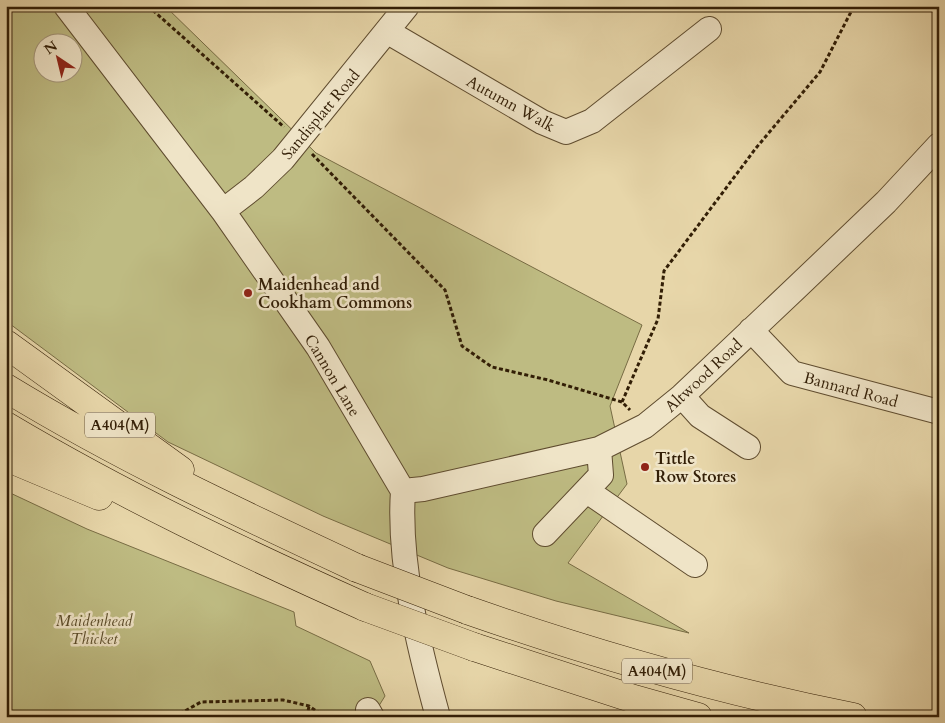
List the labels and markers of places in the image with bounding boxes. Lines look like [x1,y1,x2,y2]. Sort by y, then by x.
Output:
place label: Maidenhead and Cookham Commons [258,274,412,314]
marker: Maidenhead and Cookham Commons [242,287,254,299]
place label: Tittle Row Stores [655,448,736,488]
marker: Tittle Row Stores [639,461,651,473]

